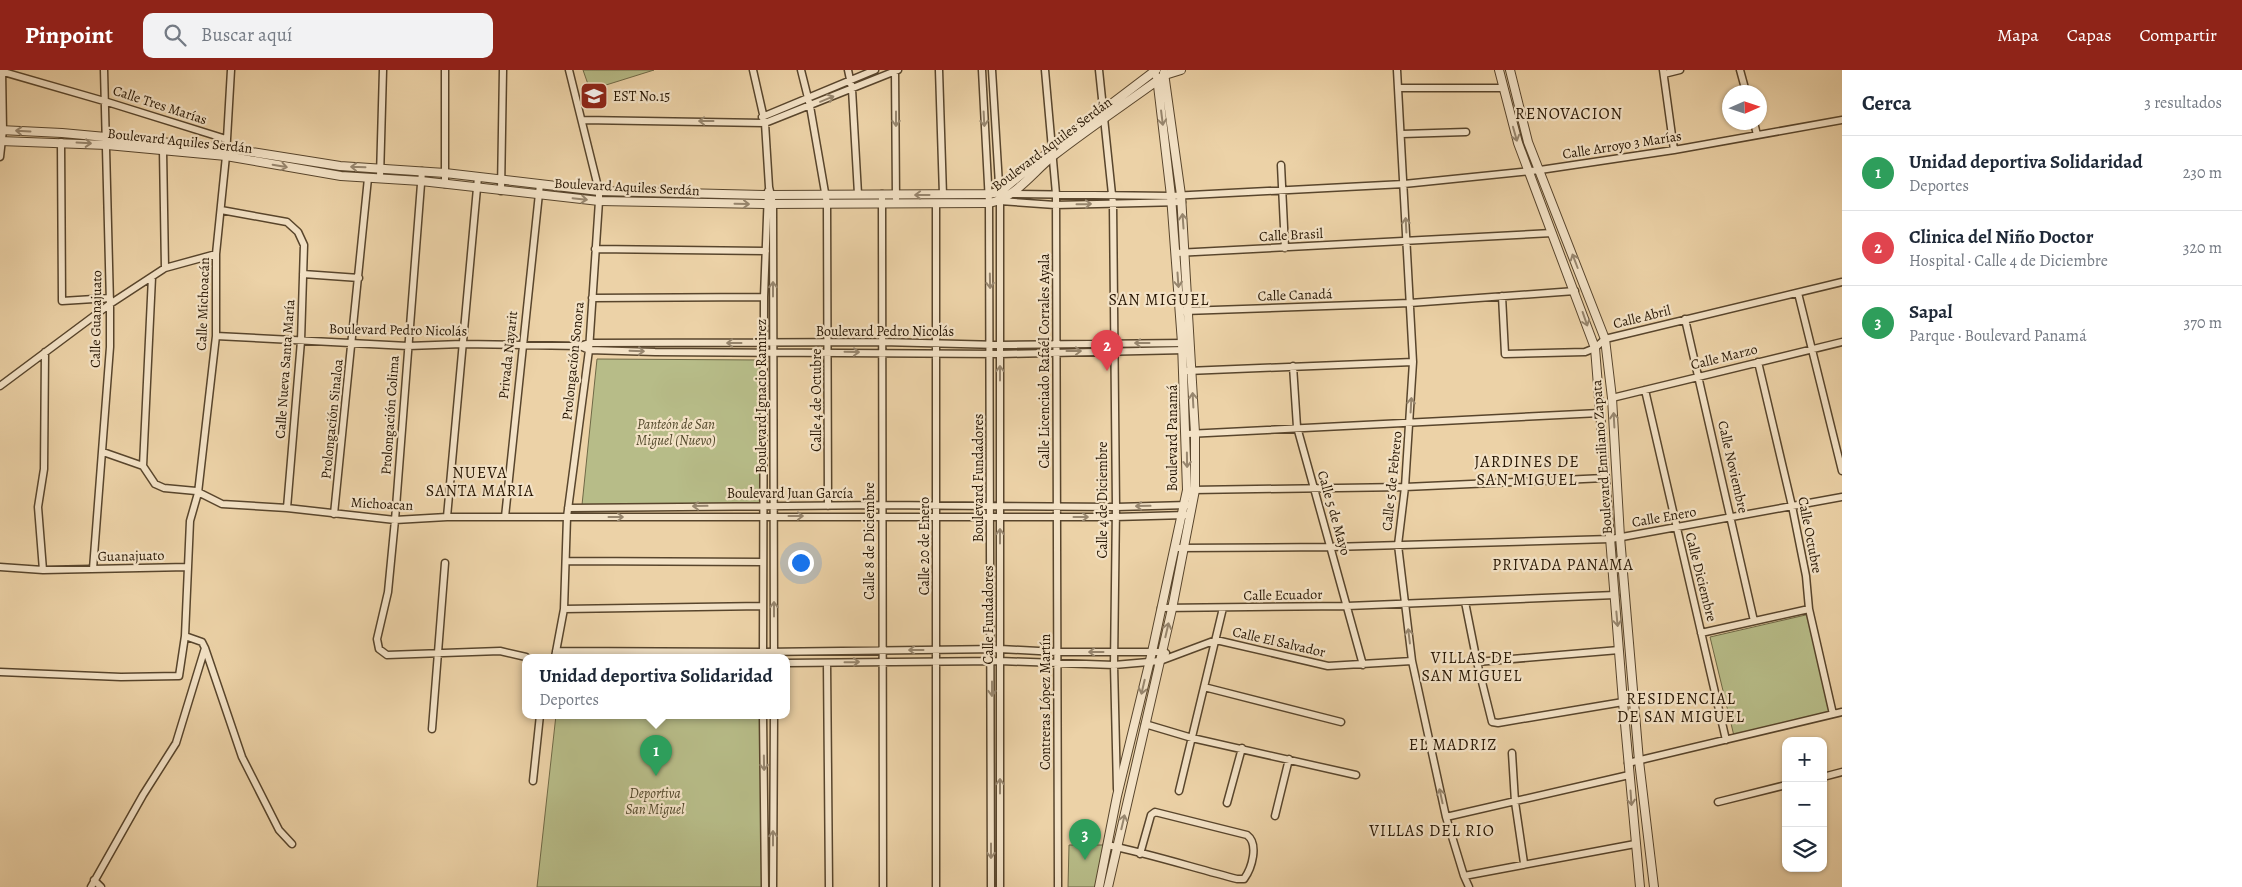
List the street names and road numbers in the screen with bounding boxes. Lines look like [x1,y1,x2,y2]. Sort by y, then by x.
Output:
street label: Calle Tres Marías [110,81,210,129]
street label: Boulevard Aquiles Serdán [988,92,1116,195]
street label: Boulevard Aquiles Serdán [107,124,254,158]
street label: Calle Arroyo 3 Marías [1561,126,1683,164]
street label: Boulevard Aquiles Serdán [554,174,701,200]
street label: Calle Brasil [1258,224,1324,246]
street label: Calle Licenciado Rafaél Corrales Ayala [1035,253,1054,468]
street label: Calle Michoacán [192,257,214,351]
street label: Calle Guanajuato [86,270,106,368]
street label: Calle Canadá [1257,284,1333,306]
street label: Calle Nueva Santa María [271,298,299,439]
street label: Prolongación Sonora [557,300,589,421]
street label: Calle Abril [1611,301,1673,333]
street label: Privada Nayarit [494,310,522,400]
street label: Boulevard Pedro Nicolás [329,319,467,341]
street label: Boulevard Ignacio Ramirez [752,319,771,473]
street label: Boulevard Pedro Nicolás [816,322,954,341]
street label: Calle Marzo [1689,340,1759,374]
street label: Calle 4 de Octubre [807,348,826,452]
street label: Prolongación Colima [376,354,404,475]
street label: Prolongación Sinaloa [316,357,348,480]
street label: Boulevard Emiliano Zapata [1587,379,1617,535]
street label: Boulevard Panamá [1163,384,1182,491]
street label: Boulevard Fundadores [969,414,988,542]
street label: Calle Noviembre [1713,419,1753,515]
street label: Calle 5 de Febrero [1377,430,1407,532]
street label: Calle 4 de Diciembre [1093,441,1112,559]
street label: Calle 5 de Mayo [1313,468,1355,558]
street label: Calle 8 de Diciembre [860,482,879,600]
street label: Boulevard Juan García [727,484,854,503]
street label: Michoacan [350,493,414,515]
street label: Calle Octubre [1793,495,1827,575]
street label: Calle 20 de Enero [915,497,934,595]
street label: Calle Enero [1630,502,1698,532]
street label: Calle Diciembre [1681,530,1721,624]
street label: Guanajuato [98,546,164,566]
street label: Calle Fundadores [979,565,998,665]
street label: Calle Ecuador [1243,585,1323,605]
street label: Calle El Salvador [1231,622,1328,662]
street label: Contreras López Martín [1036,634,1055,770]

